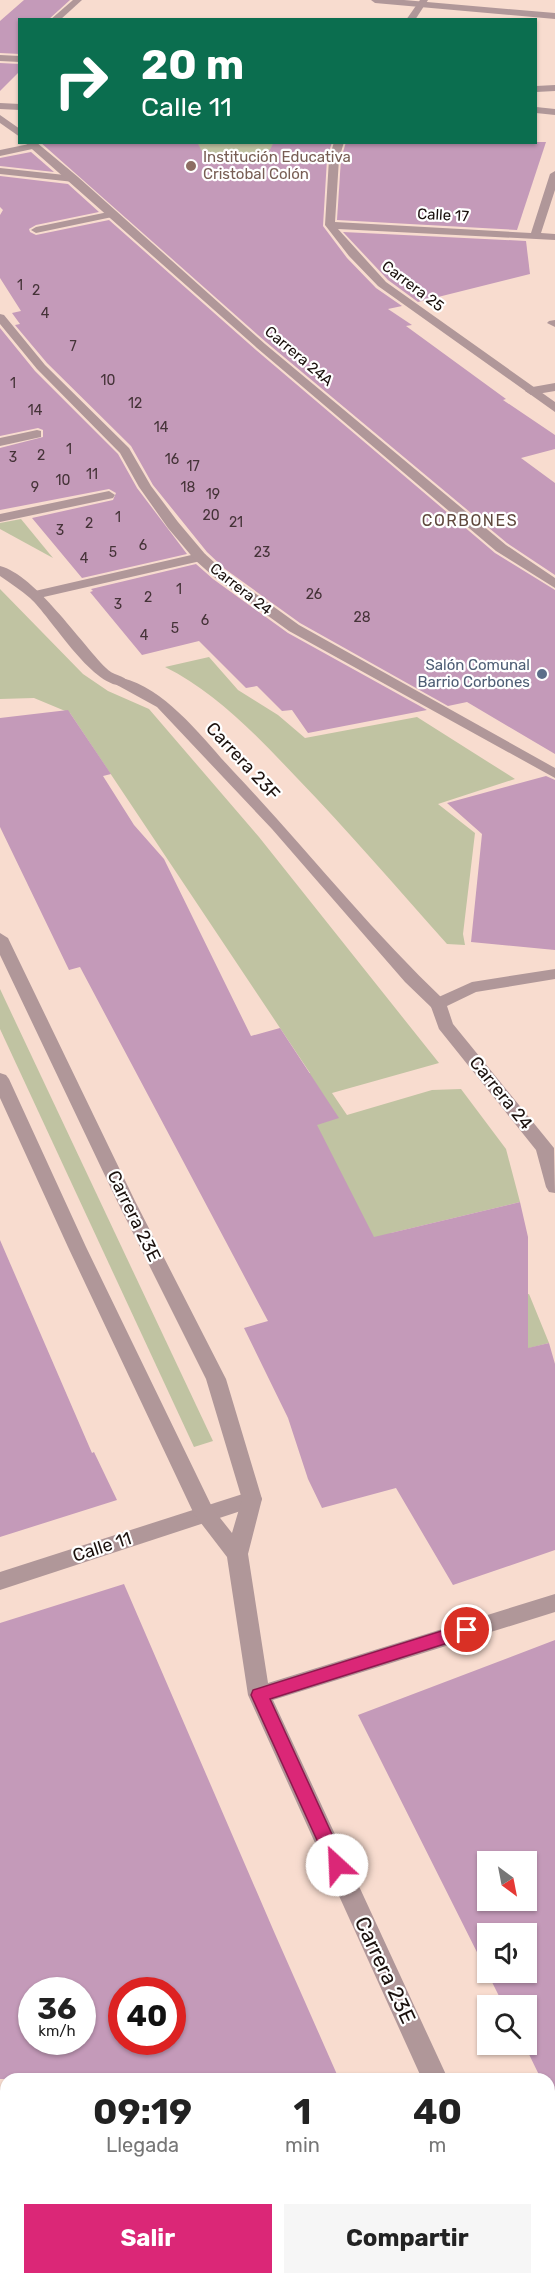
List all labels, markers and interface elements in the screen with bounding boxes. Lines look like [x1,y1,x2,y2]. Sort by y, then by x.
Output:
text: 20 m [141,40,244,90]
icon: right [42,42,120,120]
text: Calle 11 [141,91,232,123]
place label: Institución Educativa Cristobal Colón [203,148,351,183]
marker: Institución Educativa Cristobal Colón [184,159,198,173]
street label: Calle 17 [417,205,470,225]
street label: Carrera 25 [378,257,448,315]
house number: 1 [17,277,23,294]
house number: 2 [32,282,40,299]
house number: 4 [41,305,50,322]
street label: Carrera 24A [261,322,337,390]
house number: 7 [69,338,77,355]
house number: 10 [101,372,116,389]
house number: 1 [10,375,16,392]
house number: 12 [128,395,142,412]
house number: 14 [28,402,43,419]
house number: 14 [154,419,169,436]
house number: 1 [66,441,72,458]
house number: 2 [37,447,45,464]
house number: 3 [9,449,17,466]
house number: 16 [165,451,179,468]
house number: 17 [186,458,200,475]
house number: 11 [86,466,98,483]
house number: 10 [56,472,71,489]
house number: 9 [31,479,39,496]
house number: 18 [181,479,196,496]
house number: 19 [206,486,220,503]
house number: 20 [202,507,220,524]
house number: 1 [115,509,121,526]
district label: CORBONES [422,511,518,530]
house number: 21 [229,514,243,531]
house number: 2 [85,515,93,532]
house number: 3 [56,522,64,539]
house number: 6 [139,537,147,554]
house number: 5 [109,544,117,561]
house number: 23 [254,544,270,561]
house number: 4 [80,550,89,567]
street label: Carrera 24 [207,559,275,619]
house number: 1 [176,581,182,598]
house number: 26 [306,586,322,603]
house number: 2 [144,589,152,606]
house number: 3 [114,596,122,613]
house number: 28 [353,609,371,626]
house number: 6 [201,612,209,629]
house number: 5 [171,620,179,637]
house number: 4 [140,627,149,644]
place label: Salón Comunal Barrio Corbones [417,656,530,691]
marker: Salón Comunal Barrio Corbones [535,667,549,681]
street label: Carrera 23F [201,717,285,805]
street label: Carrera 24 [465,1052,537,1134]
street label: Carrera 23E [102,1167,166,1265]
street label: Calle 11 [70,1527,134,1567]
pin [441,1604,492,1655]
icon: arrive [450,1613,483,1646]
position arrow [305,1833,369,1897]
north arrow [477,1851,537,1911]
map controls [477,1851,537,2055]
street label: Carrera 23E [350,1912,421,2027]
button: sound [477,1923,537,1983]
speed limit sign: 40 [108,1977,186,2055]
text: 36 [37,1991,77,2027]
button: search [477,1995,537,2055]
text: km/h [38,2022,76,2040]
text: 09:19 [93,2090,192,2133]
text: 1 [294,2090,311,2133]
text: 40 [413,2090,462,2133]
text: Llegada [106,2133,179,2157]
text: min [285,2133,320,2157]
text: m [429,2133,446,2157]
button: Salir [24,2204,272,2273]
button: Compartir [284,2204,531,2273]

